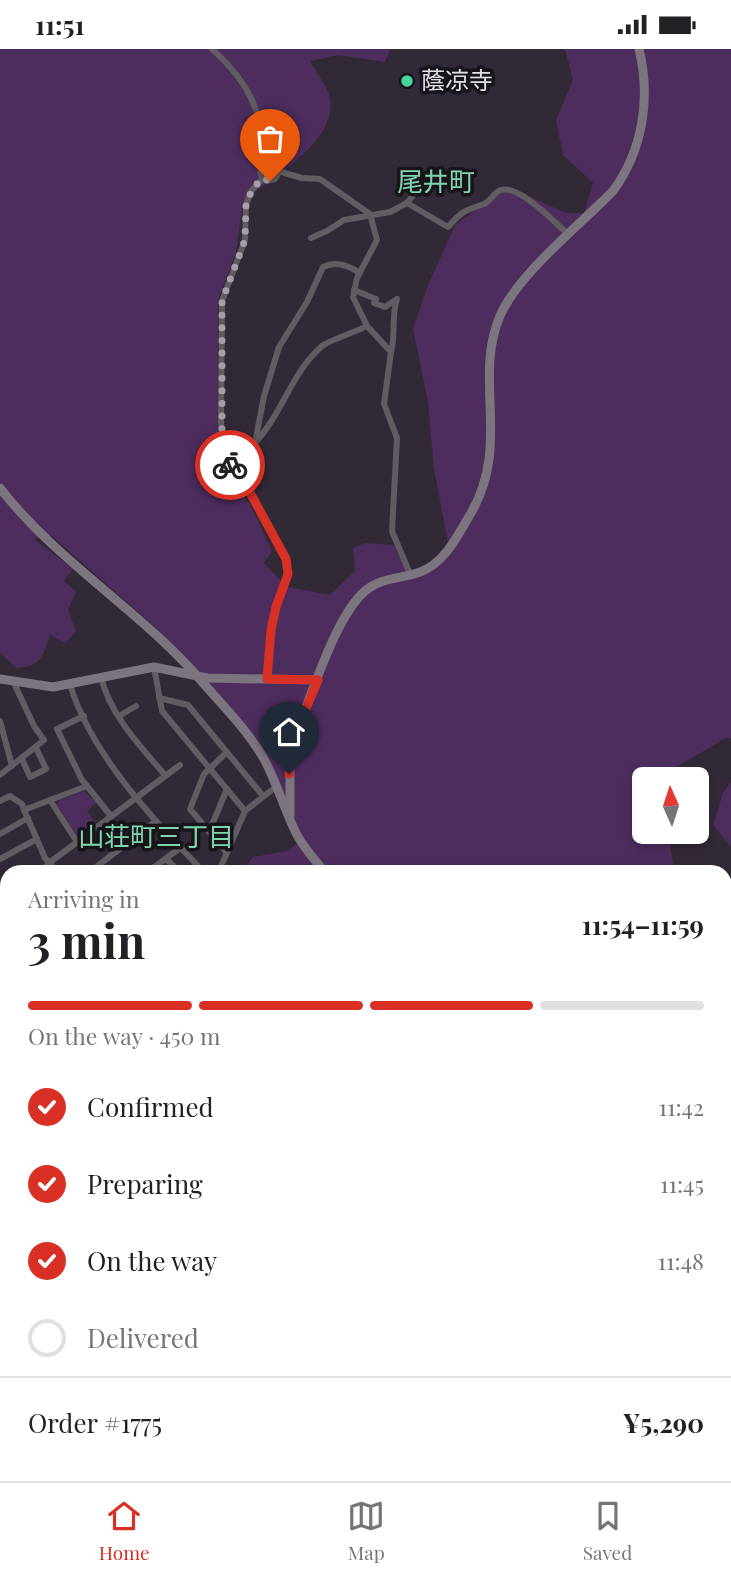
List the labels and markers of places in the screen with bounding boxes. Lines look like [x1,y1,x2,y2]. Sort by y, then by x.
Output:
place label: 蔭凉寺 [421,63,493,95]
marker: 蔭凉寺 [399,73,415,89]
pin [240,109,300,181]
pin [259,702,319,774]

